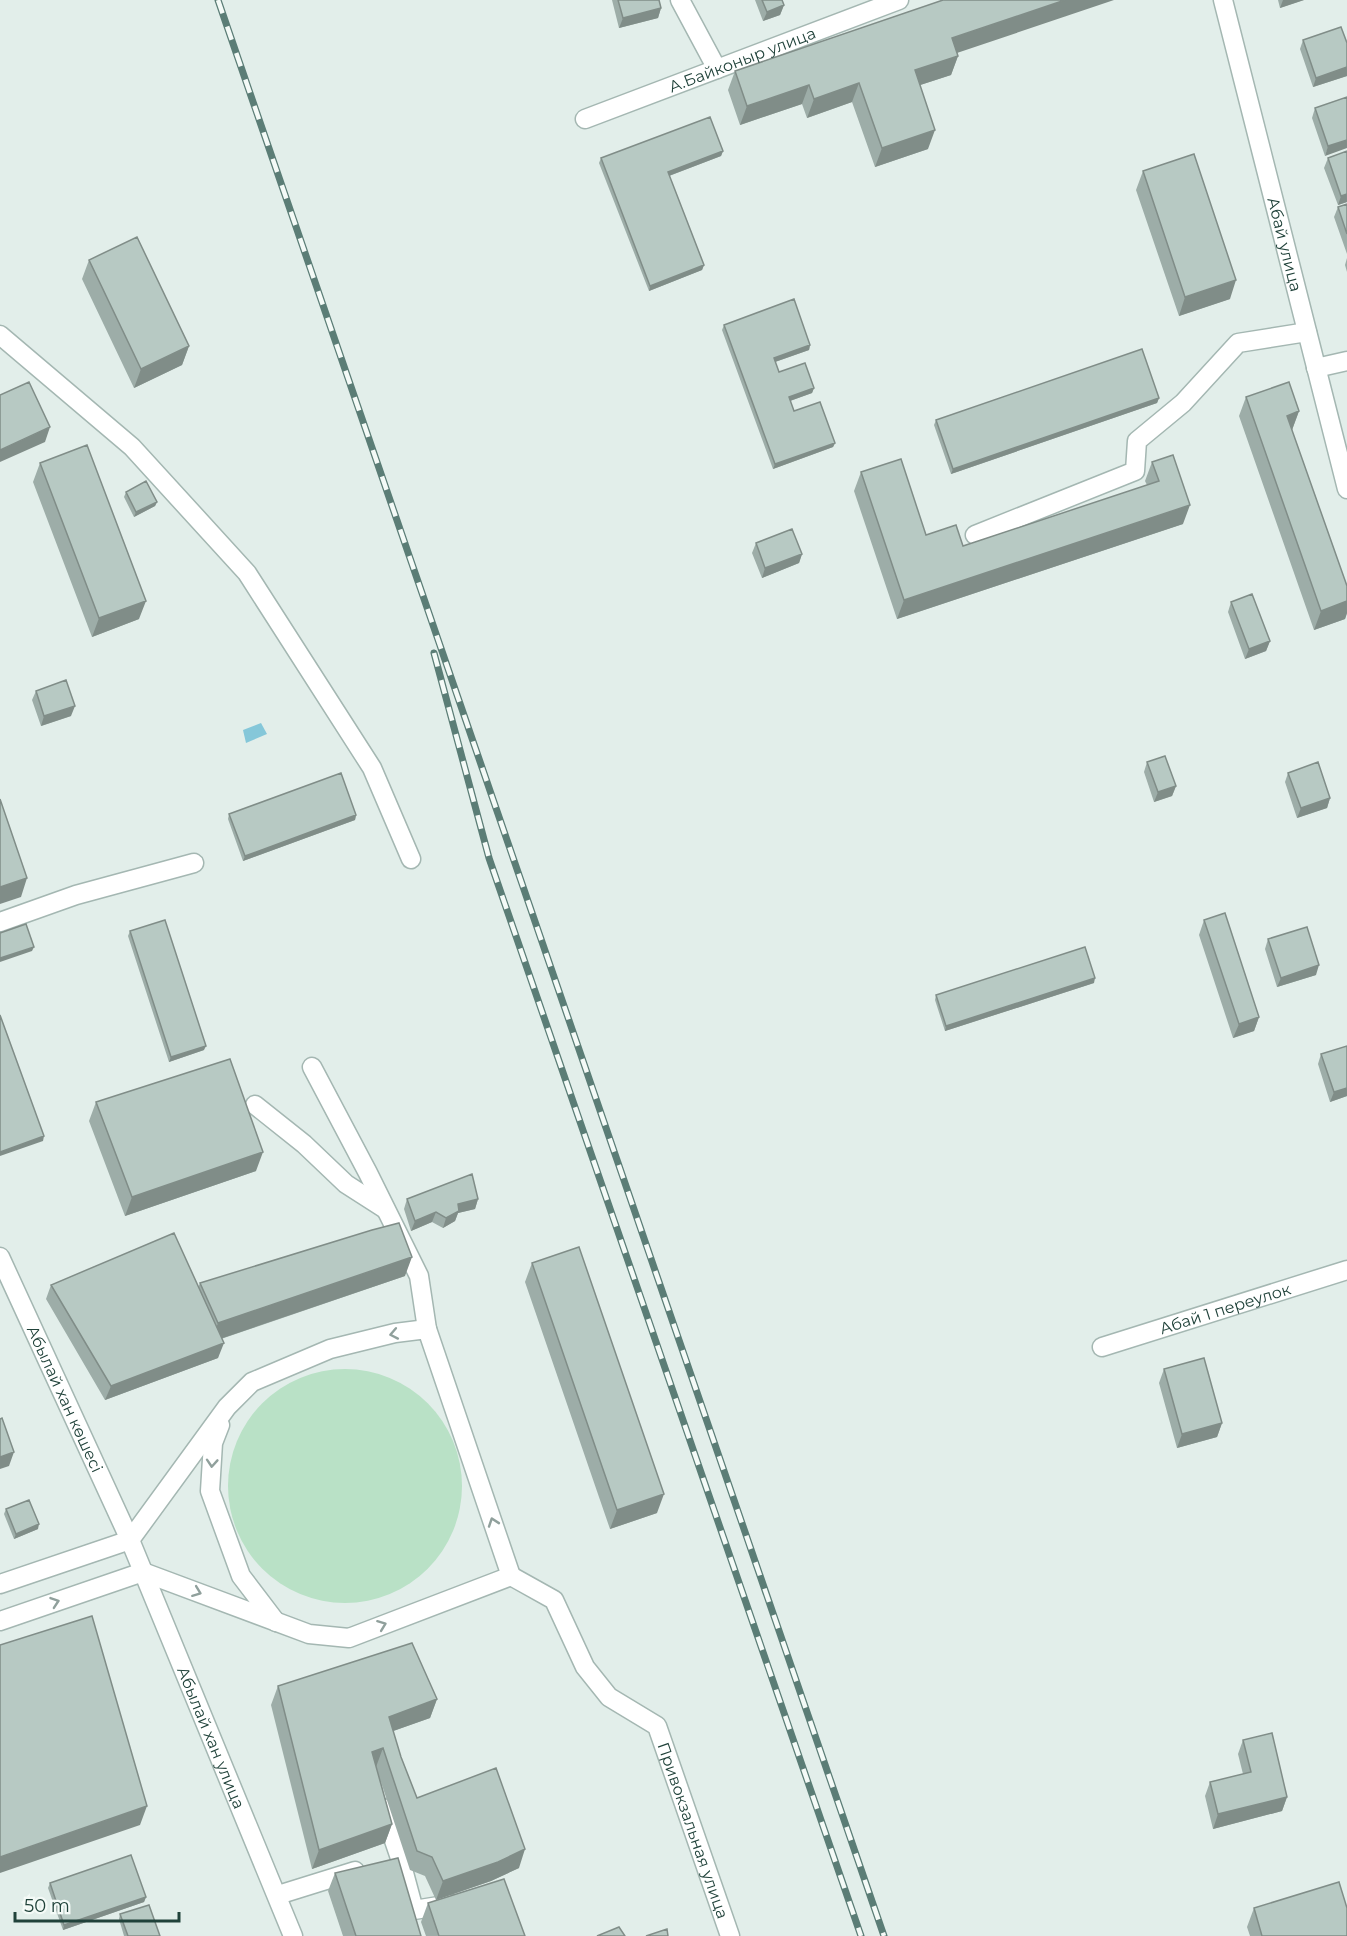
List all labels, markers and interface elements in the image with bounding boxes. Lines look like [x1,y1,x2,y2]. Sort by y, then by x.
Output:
street label: А.Байконыр улица [666,23,818,96]
street label: Абай улица [1264,195,1306,294]
street label: Абай 1 переулок [1157,1279,1294,1338]
street label: Абылай хан көшесі [23,1322,107,1475]
one-way arrow [389,1327,399,1340]
one-way arrow [206,1458,219,1467]
one-way arrow [488,1517,500,1528]
one-way arrow [191,1585,202,1598]
one-way arrow [49,1596,60,1609]
one-way arrow [376,1620,387,1633]
street label: Абылай хан улица [174,1664,249,1811]
street label: Привокзальная улица [654,1740,733,1921]
scale bar [15,1885,178,1923]
text: 50 m [24,1895,70,1917]

